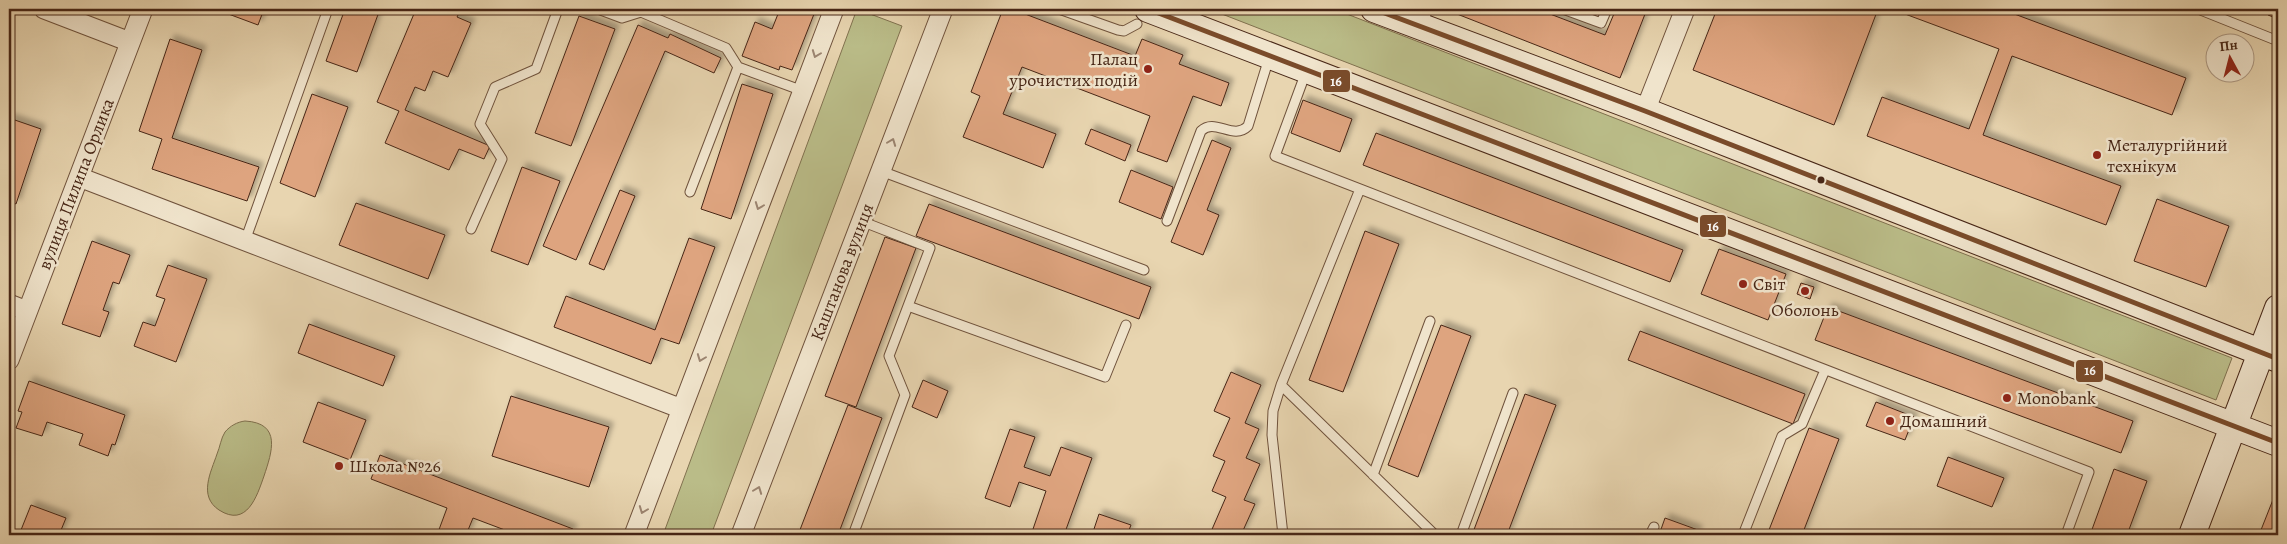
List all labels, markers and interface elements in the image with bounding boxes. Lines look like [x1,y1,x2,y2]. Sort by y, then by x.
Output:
north arrow [2204,32,2254,82]
text: Пн [2218,35,2239,56]
place label: Палац урочистих подій [1009,47,1138,92]
one-way arrow [812,49,823,58]
marker: Палац урочистих подій [1142,63,1154,75]
line badge: 16 [1322,69,1351,93]
text: 16 [1330,72,1342,91]
street label: вулиця Пилипа Орлика [32,94,120,273]
place label: Металургійний технікум [2107,133,2228,178]
one-way arrow [886,138,896,147]
marker: Металургійний технікум [2091,149,2103,161]
unlabelled marker [1816,175,1826,185]
street label: Каштанова вулиця [805,200,879,344]
one-way arrow [755,201,765,210]
line badge: 16 [1699,214,1727,238]
text: 16 [1707,217,1719,236]
place label: Світ [1753,272,1786,296]
marker: Світ [1737,278,1749,290]
marker: Оболонь [1799,285,1811,297]
place label: Оболонь [1771,298,1839,322]
one-way arrow [697,353,707,362]
line badge: 16 [2075,359,2104,383]
text: 16 [2084,361,2096,380]
place label: Monobank [2017,386,2096,410]
marker: Monobank [2001,392,2013,404]
place label: Домашний [1900,409,1987,433]
marker: Домашний [1884,415,1896,427]
place label: Школа №26 [349,454,441,478]
marker: Школа №26 [333,460,345,472]
one-way arrow [752,486,762,495]
one-way arrow [639,505,649,514]

